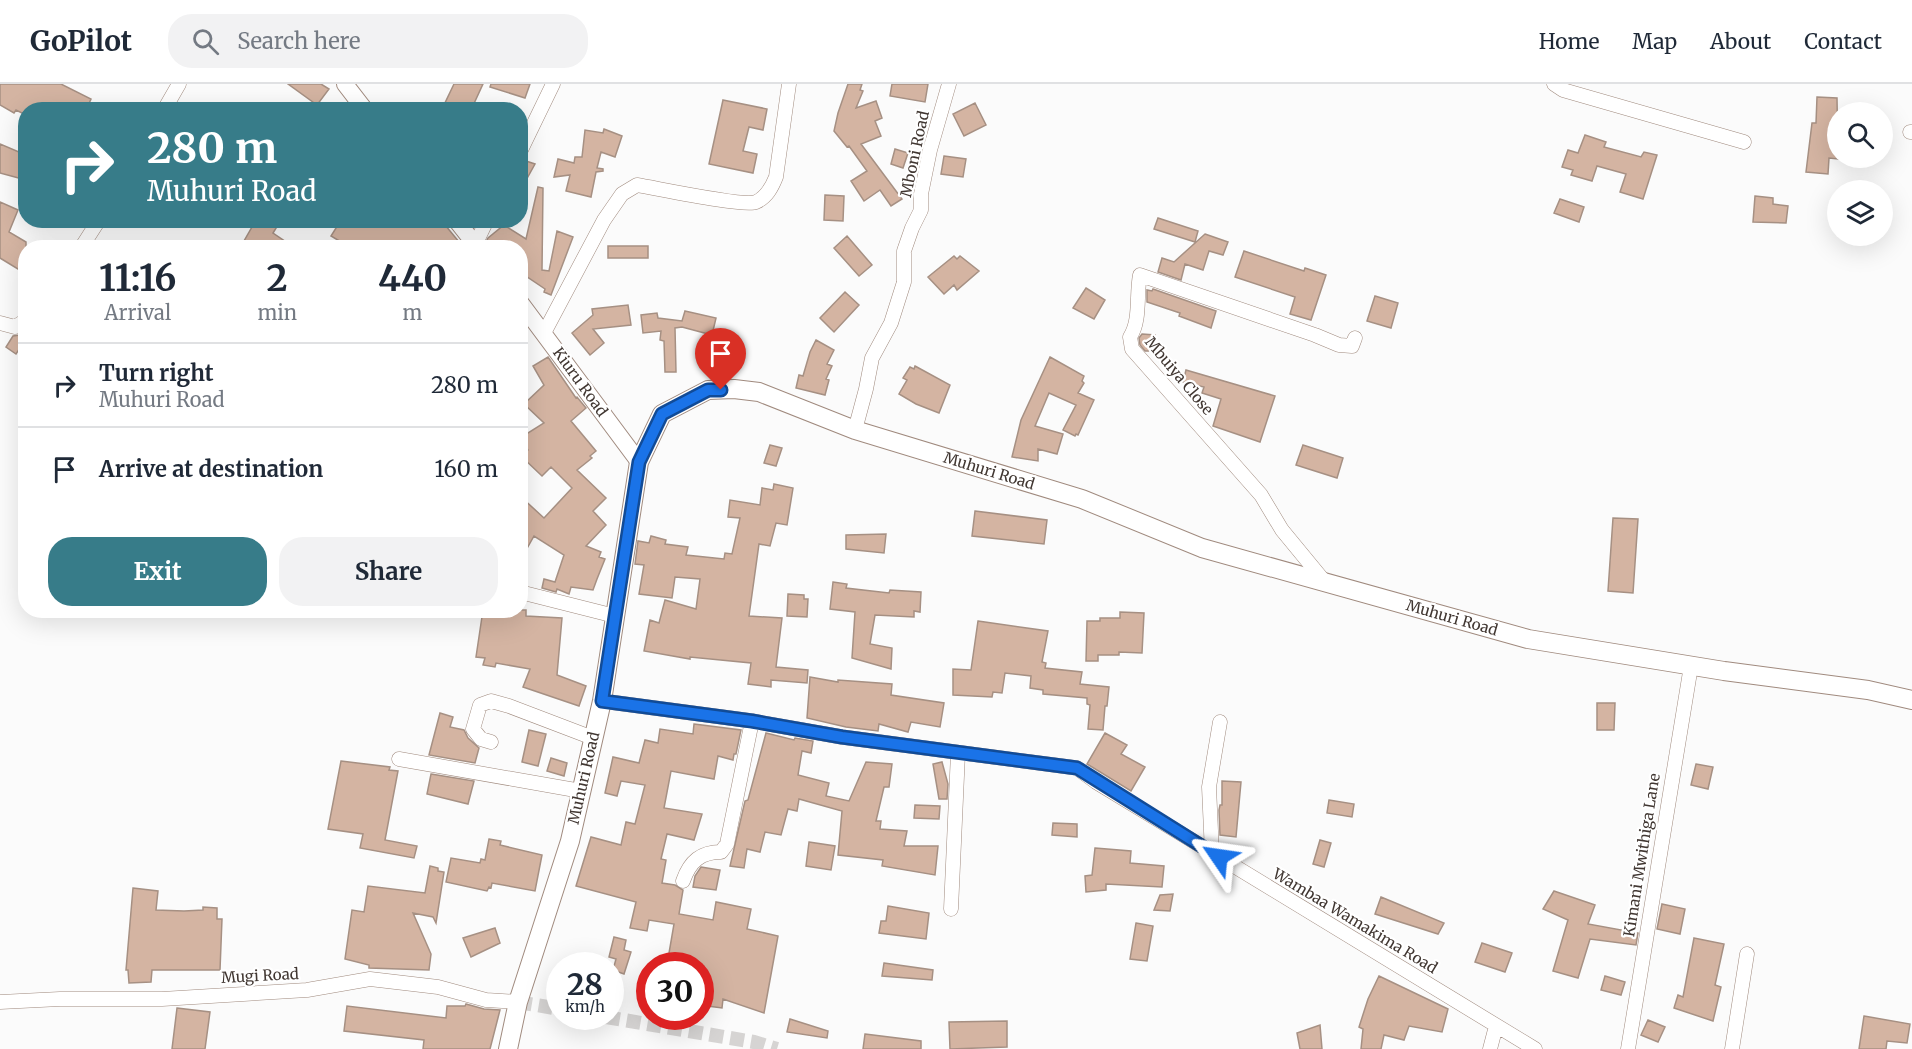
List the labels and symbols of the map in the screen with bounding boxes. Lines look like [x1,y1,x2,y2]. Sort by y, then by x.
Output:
street label: Mboni Road [896,109,933,199]
pin [695,328,746,390]
street label: Mbuiya Close [1141,333,1218,419]
street label: Kiuru Road [549,343,612,420]
street label: Muhuri Road [941,448,1037,493]
street label: Muhuri Road [1404,595,1500,640]
street label: Muhuri Road [564,730,603,826]
street label: Kimani Mwithiga Lane [1619,772,1664,938]
position arrow [1187,825,1251,889]
street label: Wambaa Wamakima Road [1269,863,1441,977]
speed limit sign: 30 [636,952,714,1030]
street label: Mugi Road [221,964,299,987]

